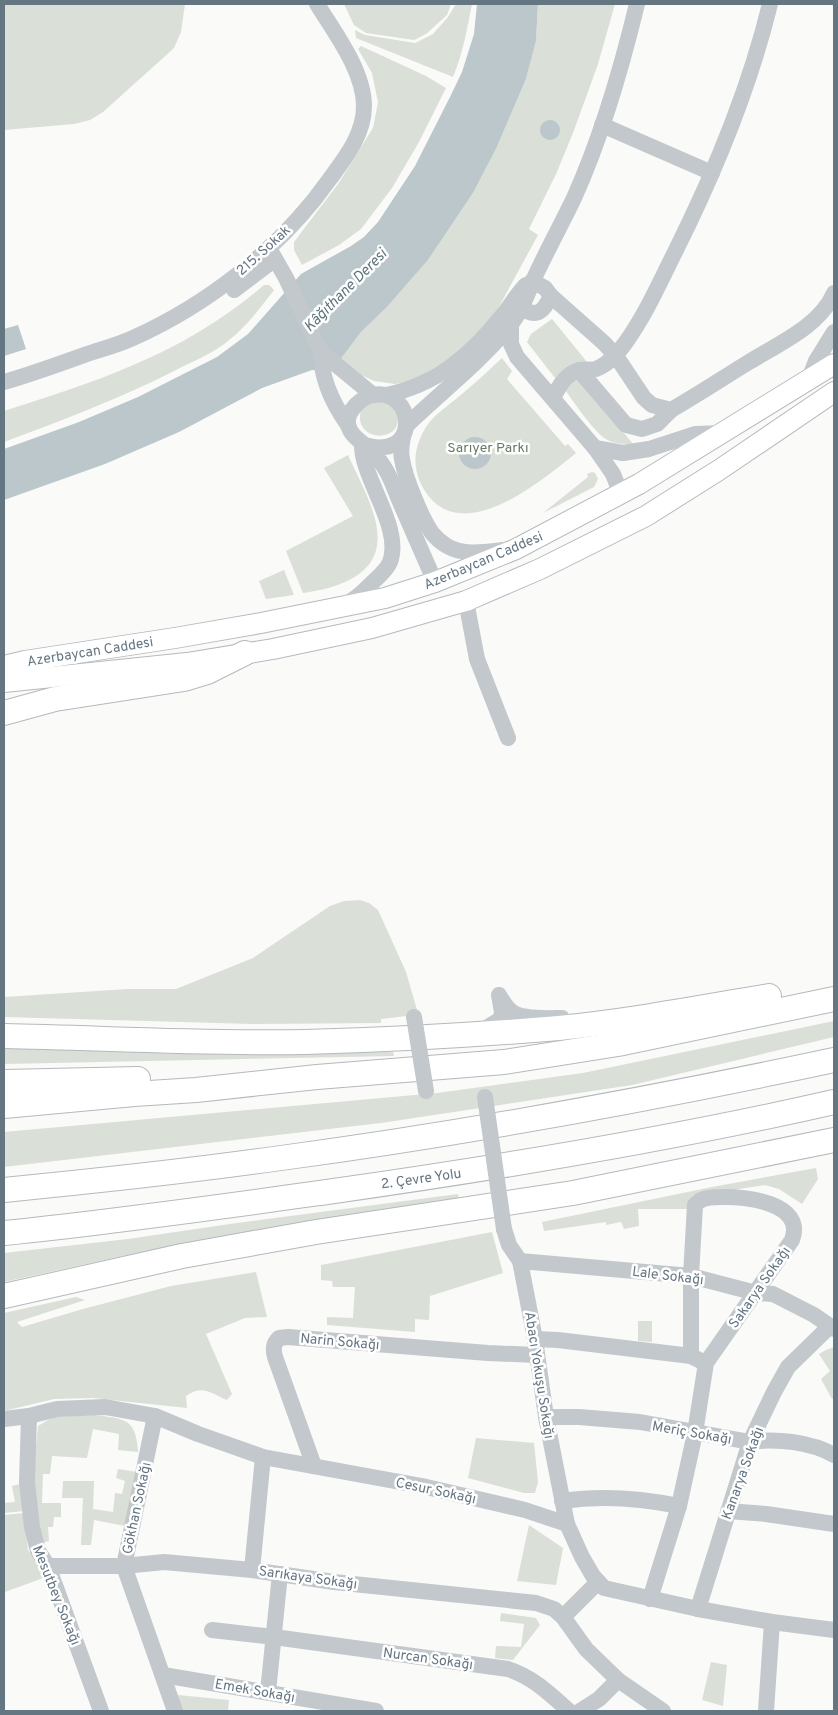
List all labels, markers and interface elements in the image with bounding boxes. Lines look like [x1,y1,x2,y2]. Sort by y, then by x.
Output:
street label: 215. Sokak [234,222,294,280]
water label: Kâğıthane Deresi [300,245,393,337]
park label: Sarıyer Parkı [447,440,529,457]
street label: Azerbaycan Caddesi [421,529,546,594]
street label: Azerbaycan Caddesi [26,634,155,671]
street label: 2. Çevre Yolu [380,1165,463,1194]
street label: Sakarya Sokağı [726,1244,795,1332]
street label: Lale Sokağı [631,1264,704,1289]
street label: Abacı Yokuşu Sokağı [520,1310,557,1440]
street label: Narin Sokağı [300,1331,380,1354]
street label: Meriç Sokağı [651,1418,733,1449]
street label: Kanarya Sokağı [719,1425,768,1522]
street label: Gökhan Sokağı [119,1461,156,1556]
street label: Cesur Sokağı [394,1475,477,1508]
street label: Mesutbey Sokağı [28,1543,83,1648]
street label: Sarıkaya Sokağı [257,1563,358,1594]
street label: Nurcan Sokağı [382,1645,474,1674]
street label: Emek Sokağı [213,1676,296,1707]

